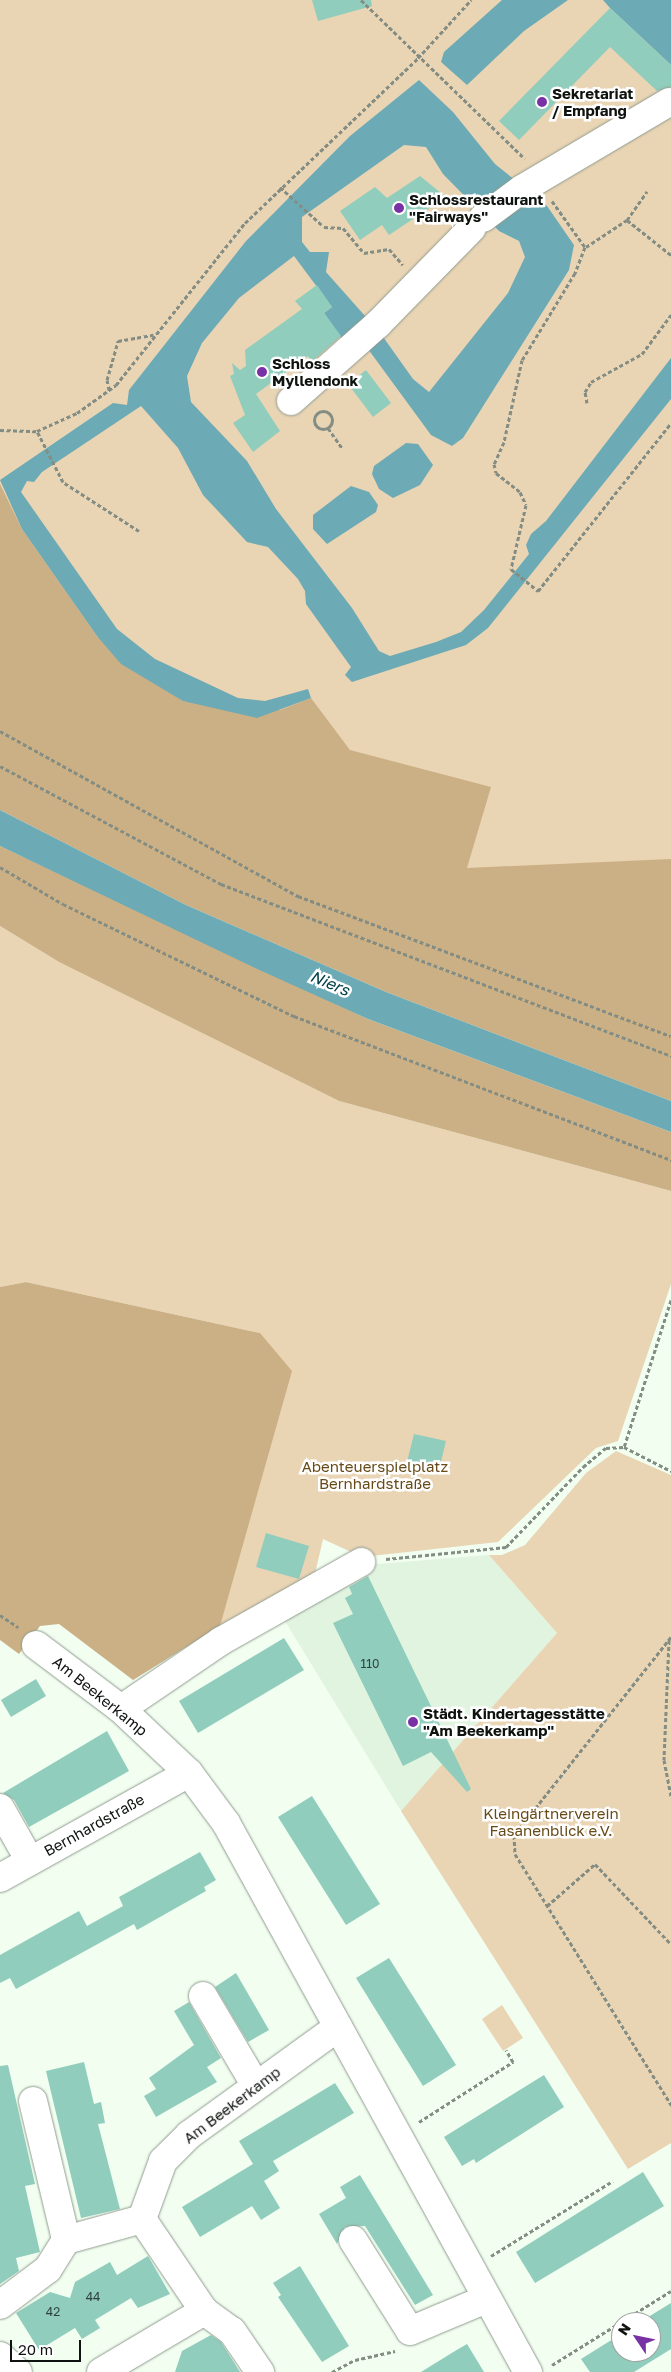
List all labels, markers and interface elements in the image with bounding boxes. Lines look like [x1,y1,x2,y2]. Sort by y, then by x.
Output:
place label: Sekretariat / Empfang [552,84,633,119]
marker: Sekretariat / Empfang [536,96,548,108]
place label: Schlossrestaurant "Fairways" [409,190,543,225]
marker: Schlossrestaurant "Fairways" [393,202,405,214]
place label: Schloss Myllendonk [272,354,358,389]
marker: Schloss Myllendonk [256,366,268,378]
water label: Niers [308,966,352,1000]
park label: Abenteuerspielplatz Bernhardstraße [302,1457,448,1492]
street label: Am Beekerkamp [49,1652,151,1740]
house number: 110 [360,1657,380,1671]
place label: Städt. Kindertagesstätte "Am Beekerkamp" [423,1704,605,1739]
marker: Städt. Kindertagesstätte "Am Beekerkamp" [407,1716,419,1728]
street label: Bernhardstraße [41,1790,147,1860]
park label: Kleingärtnerverein Fasanenblick e.V. [483,1804,619,1839]
street label: Am Beekerkamp [180,2063,284,2147]
house number: 44 [86,2290,100,2304]
house number: 42 [46,2305,60,2319]
north arrow [611,2312,661,2362]
text: N [614,2320,634,2338]
scale bar [12,2330,84,2362]
text: 20 m [18,2340,53,2358]

